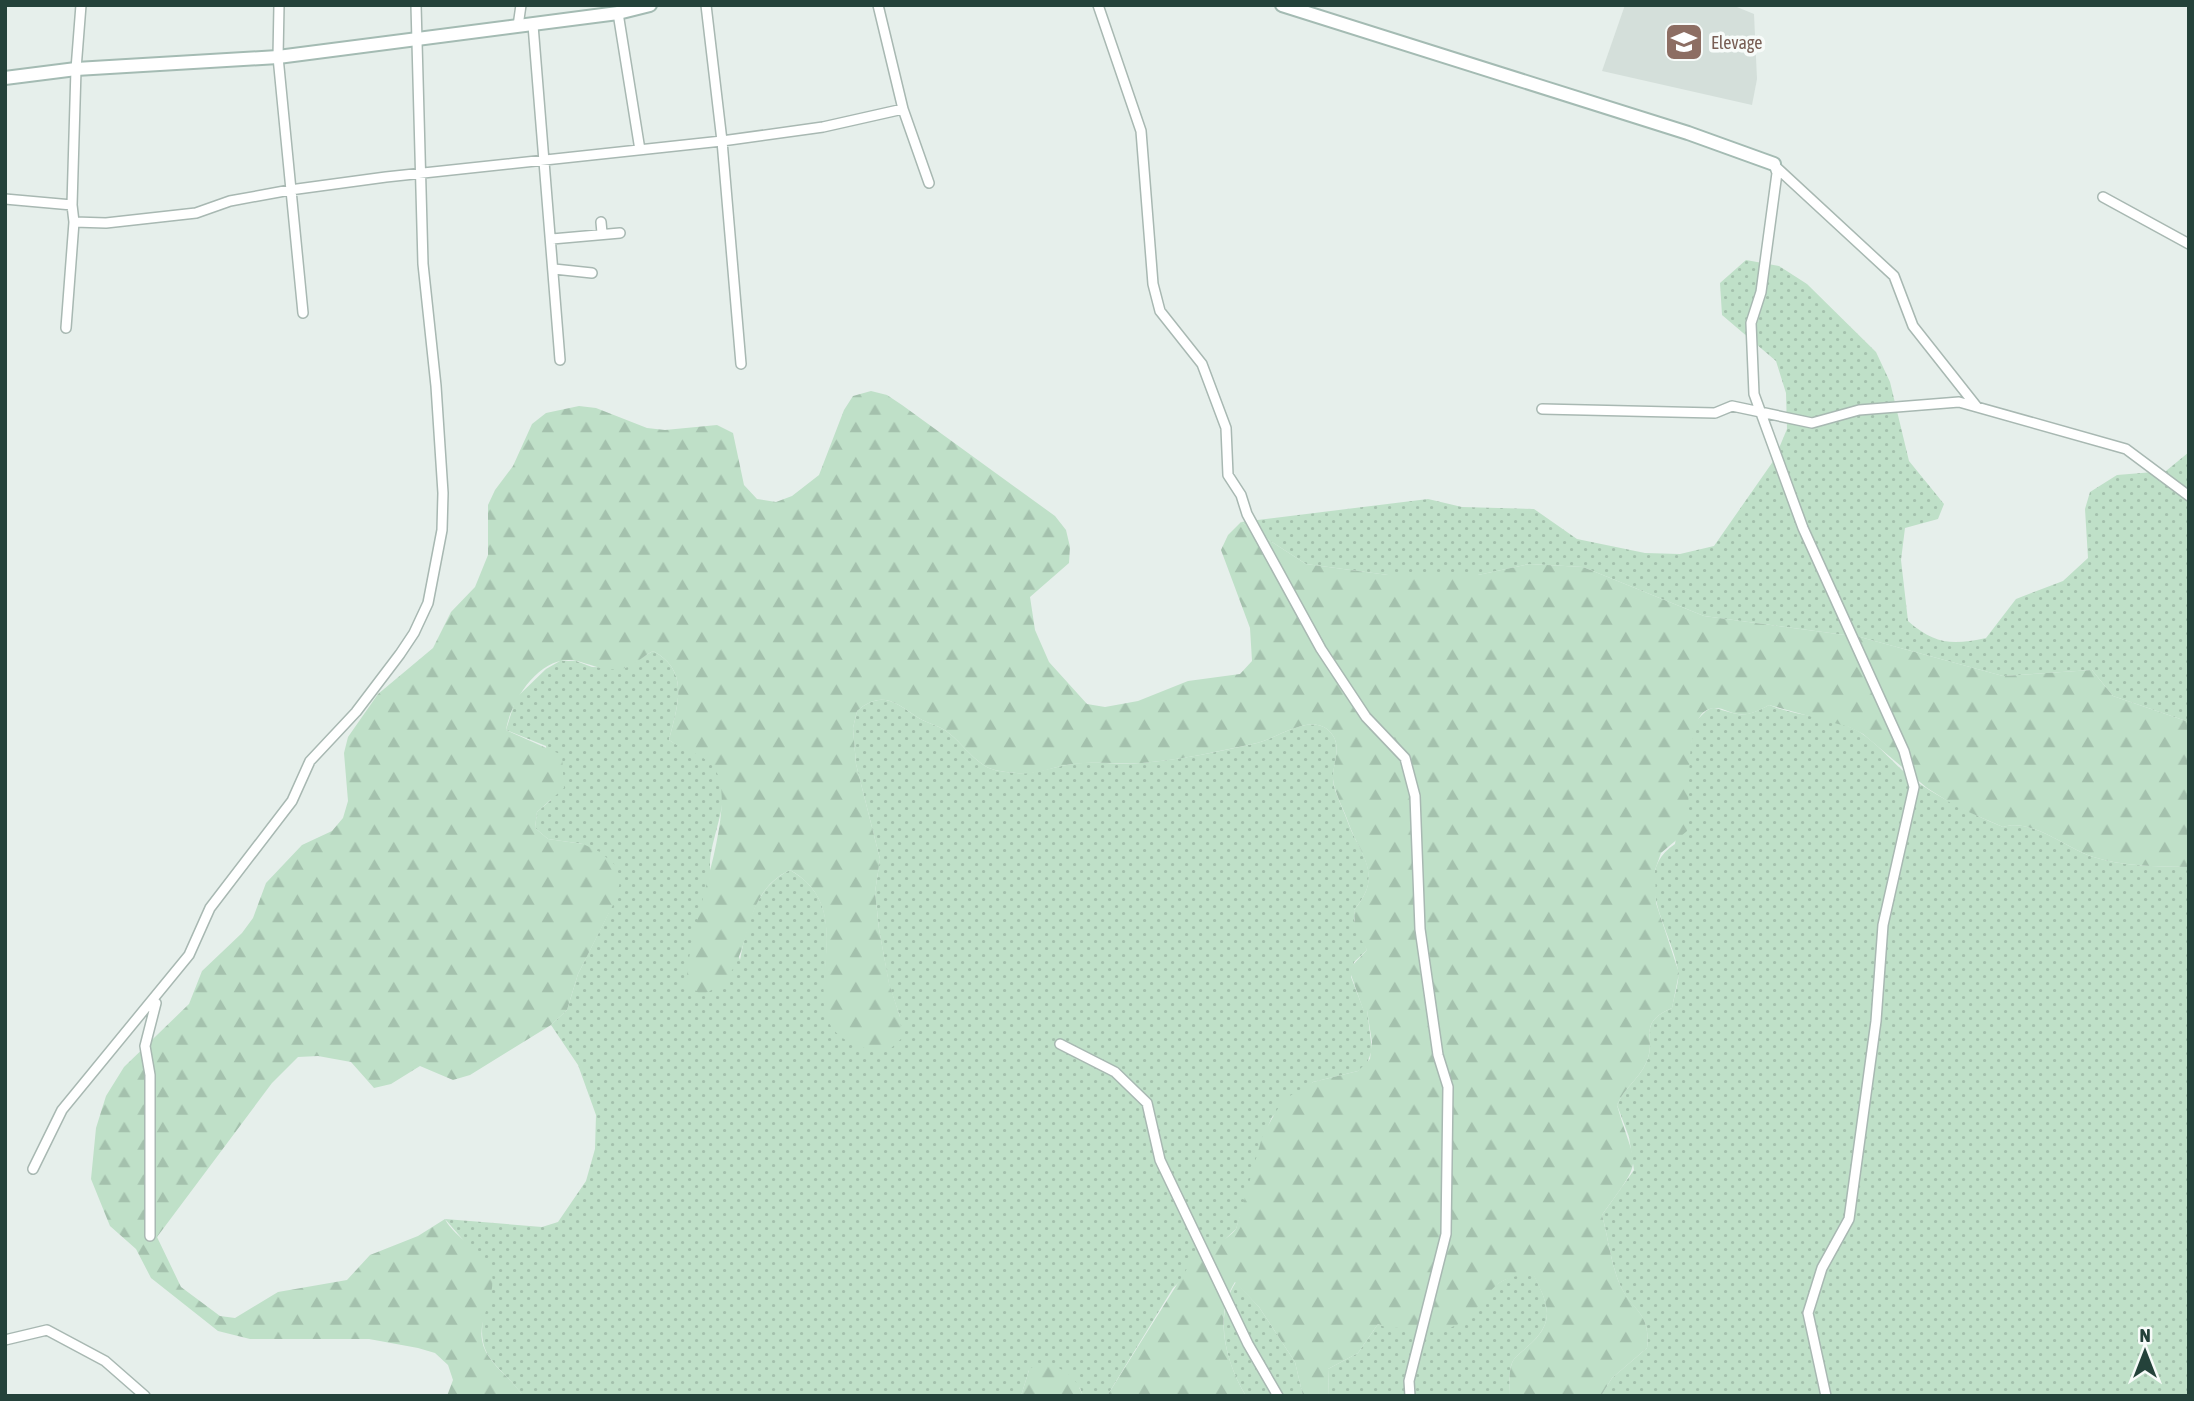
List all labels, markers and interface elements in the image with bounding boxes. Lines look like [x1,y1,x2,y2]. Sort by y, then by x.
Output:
school or university icon: Elevage [1663,21,1705,63]
place label: Elevage [1711,32,1762,53]
north arrow [2110,1317,2180,1387]
text: N [2139,1324,2151,1346]

